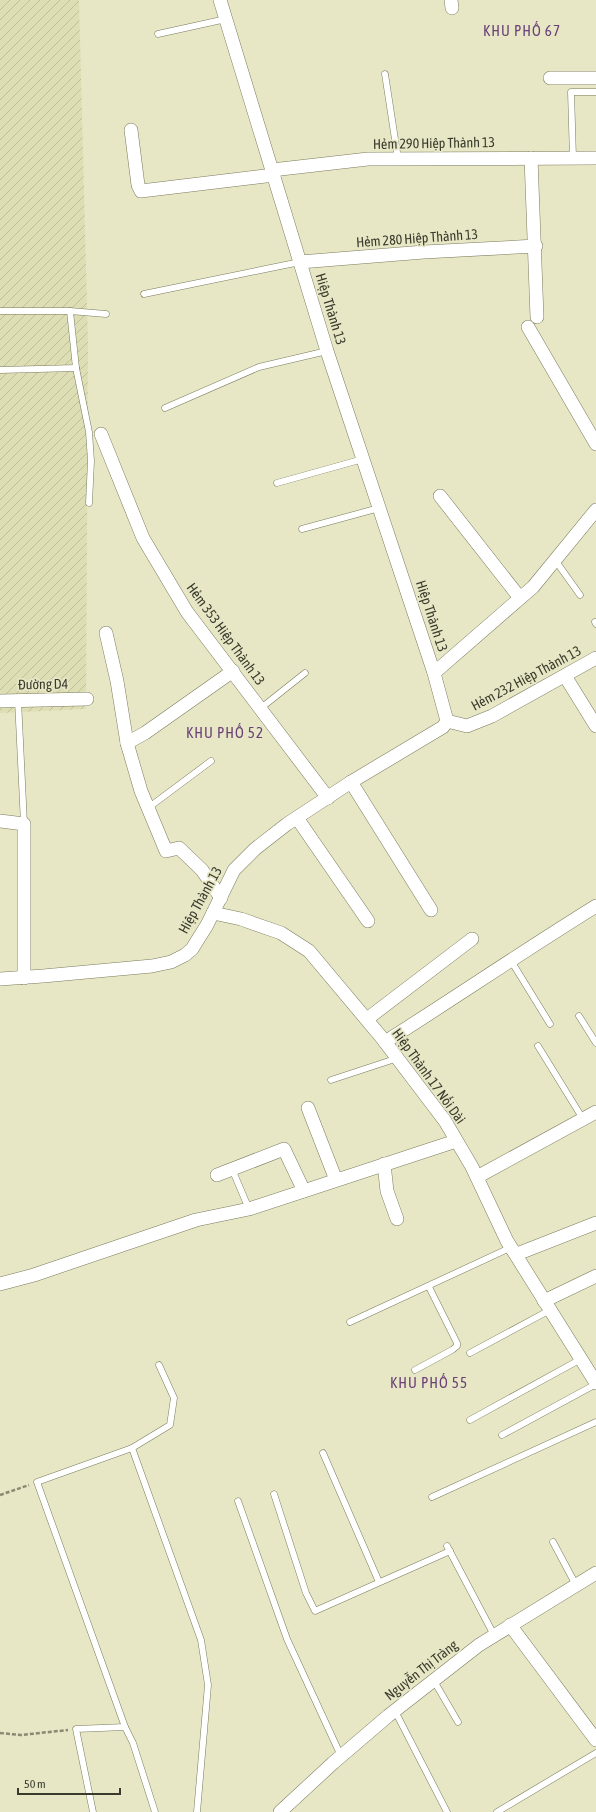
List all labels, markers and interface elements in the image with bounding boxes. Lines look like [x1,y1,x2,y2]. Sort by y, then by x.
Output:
district label: KHU PHỐ 67 [483,21,561,39]
street label: Hẻm 290 Hiệp Thành 13 [373,134,495,152]
street label: Hẻm 280 Hiệp Thành 13 [355,226,479,250]
street label: Hiệp Thành 13 [313,271,349,347]
street label: Hiệp Thành 13 [413,578,451,654]
street label: Hẻm 353 Hiệp Thành 13 [184,580,268,688]
street label: Hẻm 232 Hiệp Thành 13 [468,642,584,714]
street label: Đường D4 [18,676,69,692]
district label: KHU PHỐ 52 [186,723,264,741]
street label: Hiệp Thành 13 [175,864,225,936]
street label: Hiệp Thành 17 Nối Dài [389,1025,470,1127]
district label: KHU PHỐ 55 [390,1373,468,1391]
street label: Nguyễn Thị Tràng [381,1637,461,1703]
scale bar [18,1770,120,1796]
text: 50 m [24,1777,46,1791]

